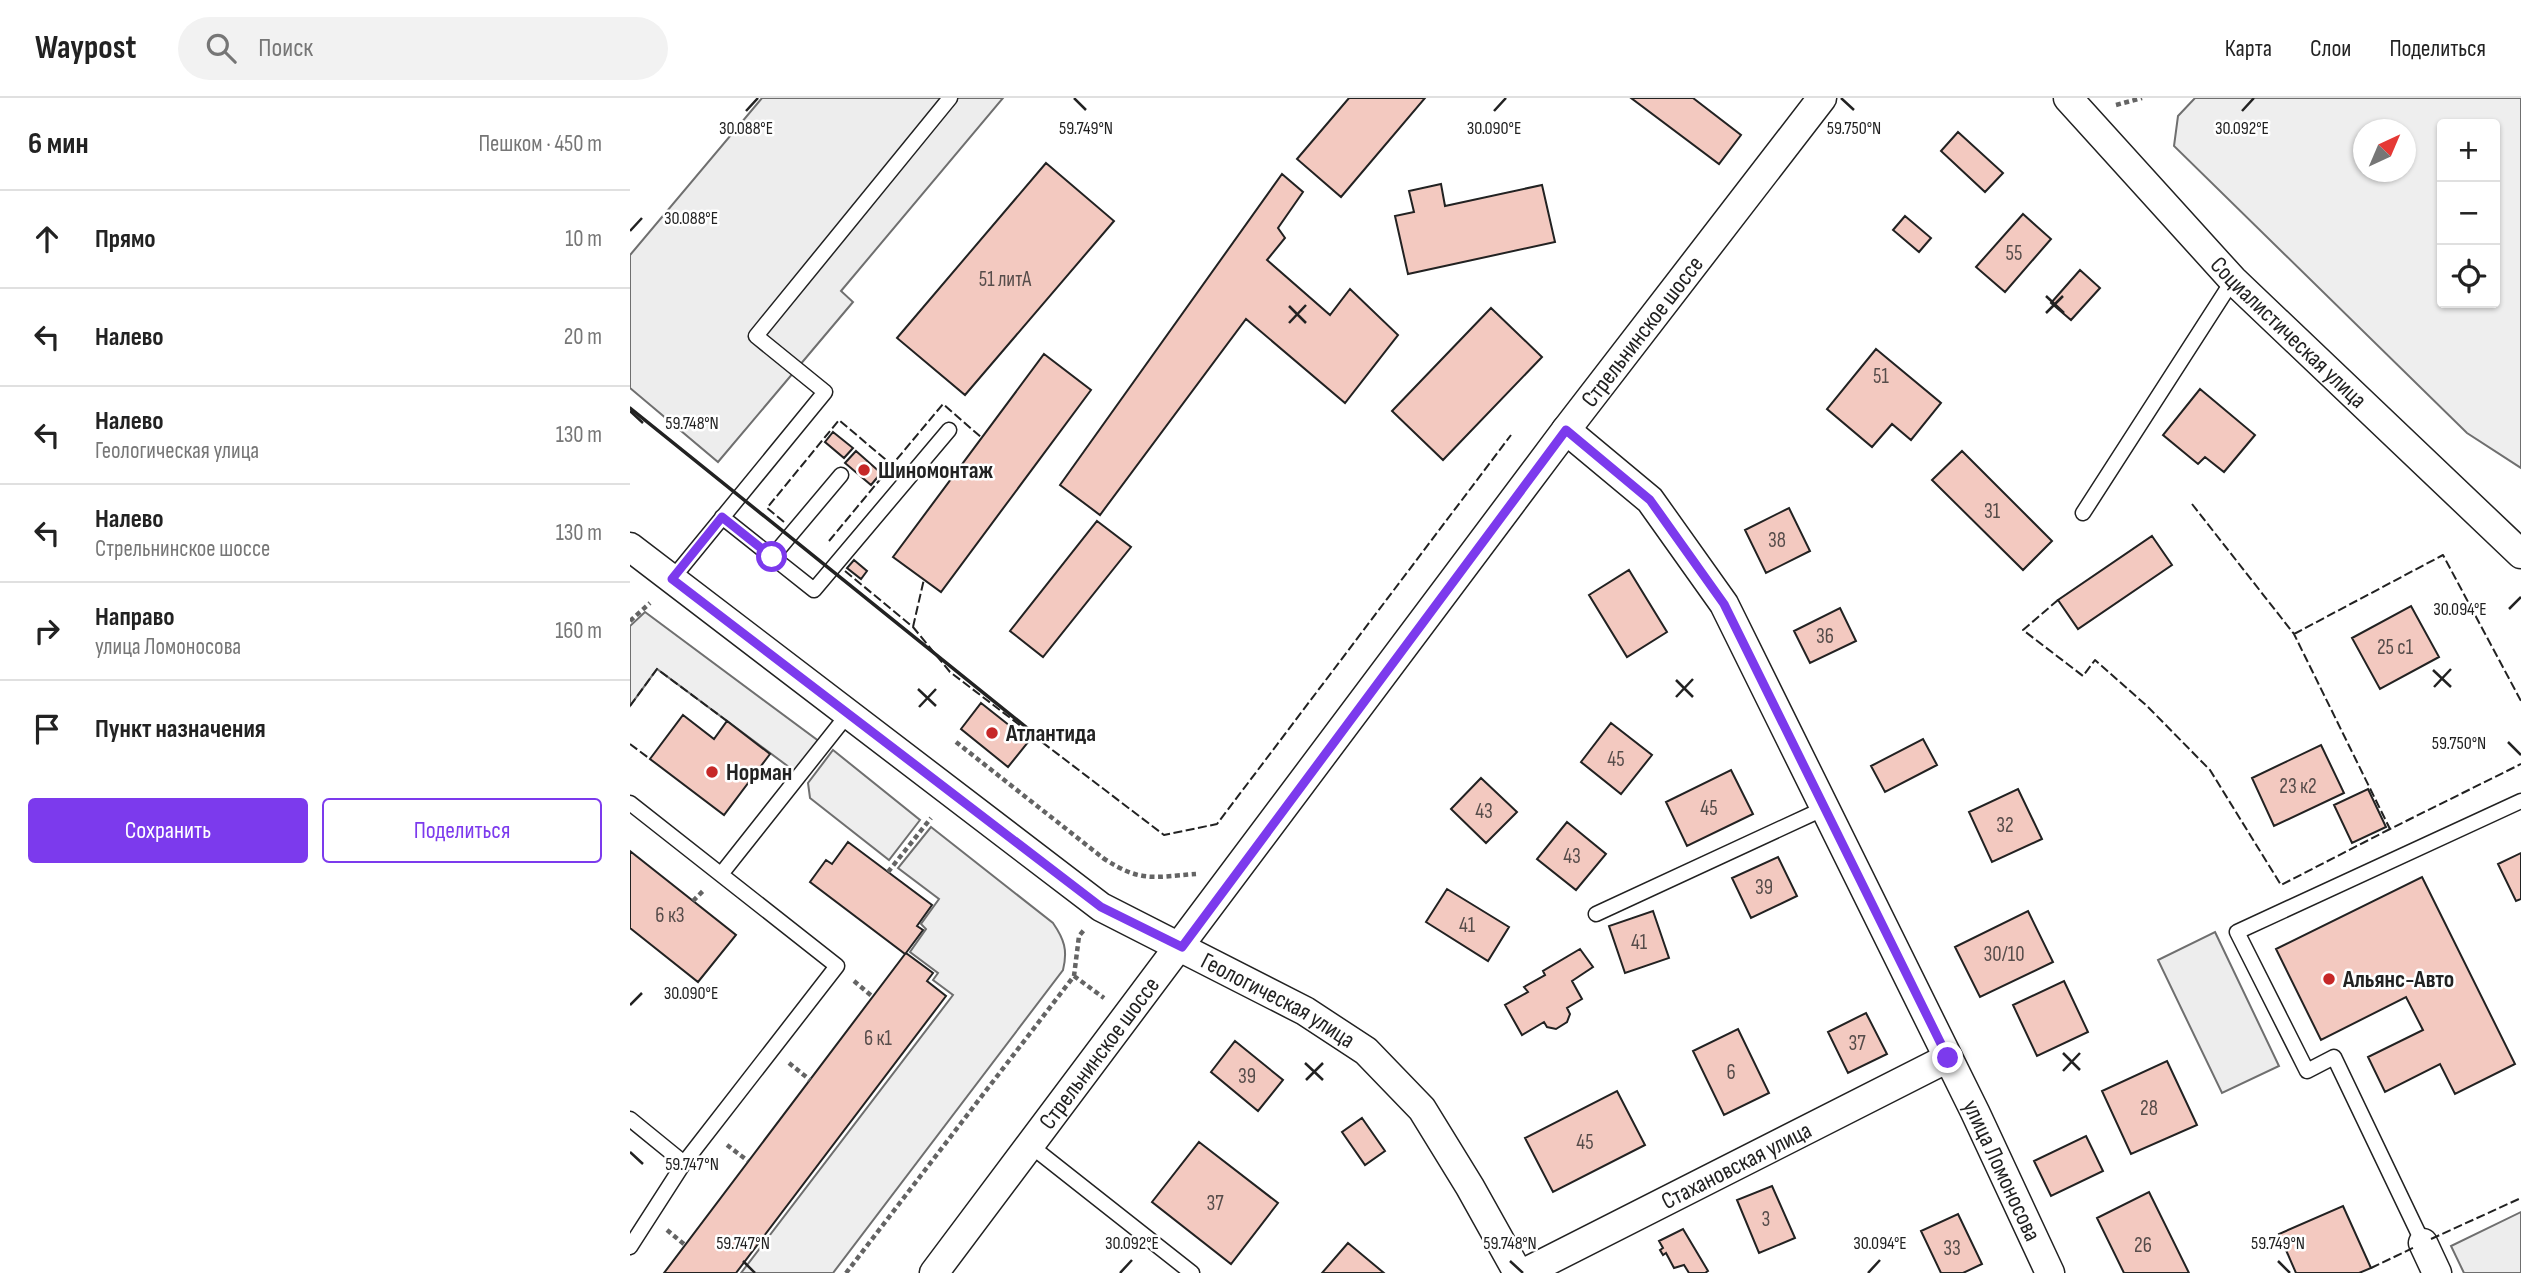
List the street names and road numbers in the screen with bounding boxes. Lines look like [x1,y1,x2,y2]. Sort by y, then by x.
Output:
street label: Стрельнинское шоссе [1575,250,1709,413]
street label: Социалистическая улица [2204,250,2373,414]
street label: Геологическая улица [1196,946,1361,1054]
street label: Стрельнинское шоссе [1032,971,1165,1135]
street label: улица Ломоносова [1957,1095,2048,1246]
street label: Стахановская улица [1656,1115,1816,1216]

